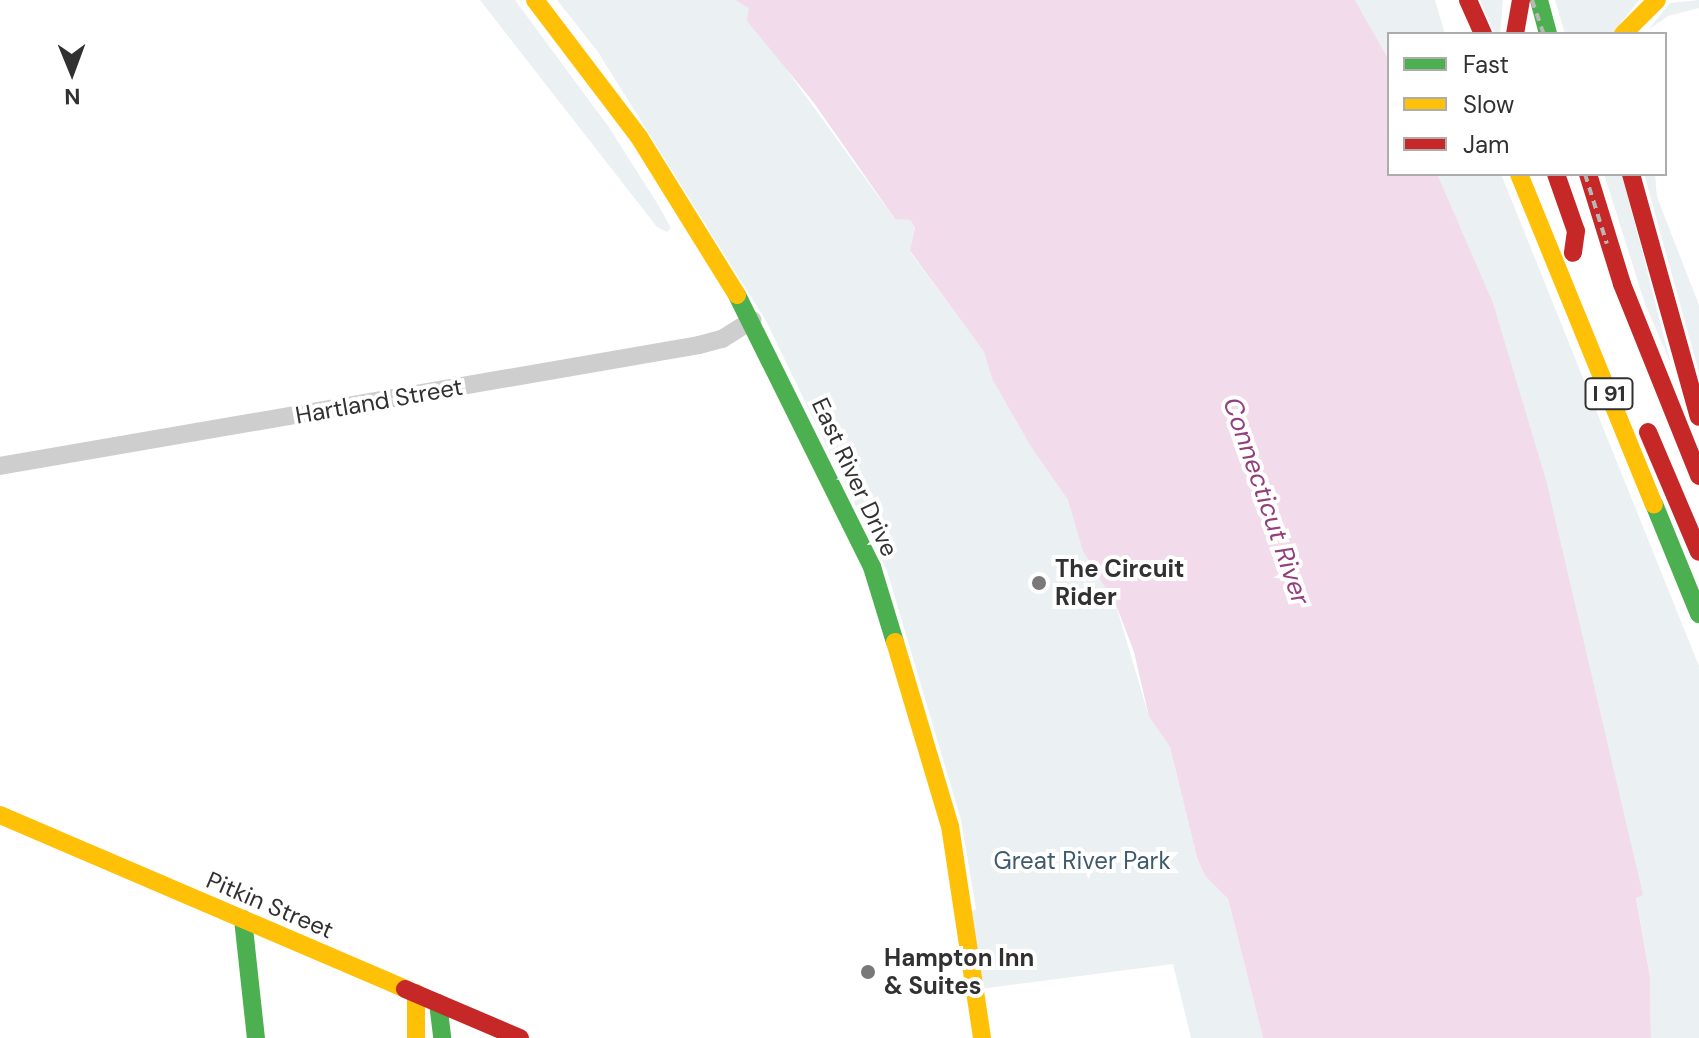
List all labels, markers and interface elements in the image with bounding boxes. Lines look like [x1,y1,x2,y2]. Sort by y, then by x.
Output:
north arrow [32,32,112,112]
legend [1387,32,1667,176]
text: Fast [1463,49,1509,80]
text: N [64,82,81,111]
text: Slow [1463,89,1514,120]
text: Jam [1463,129,1509,160]
street label: Hartland Street [293,372,465,430]
road number: I 91 [1583,376,1635,412]
street label: East River Drive [806,393,904,561]
water label: Connecticut River [1216,393,1316,609]
place label: The Circuit Rider [1055,555,1184,611]
marker: The Circuit Rider [1030,574,1048,592]
park label: Great River Park [993,847,1171,875]
street label: Pitkin Street [202,865,338,945]
place label: Hampton Inn & Suites [884,944,1034,1000]
marker: Hampton Inn & Suites [859,963,877,981]

